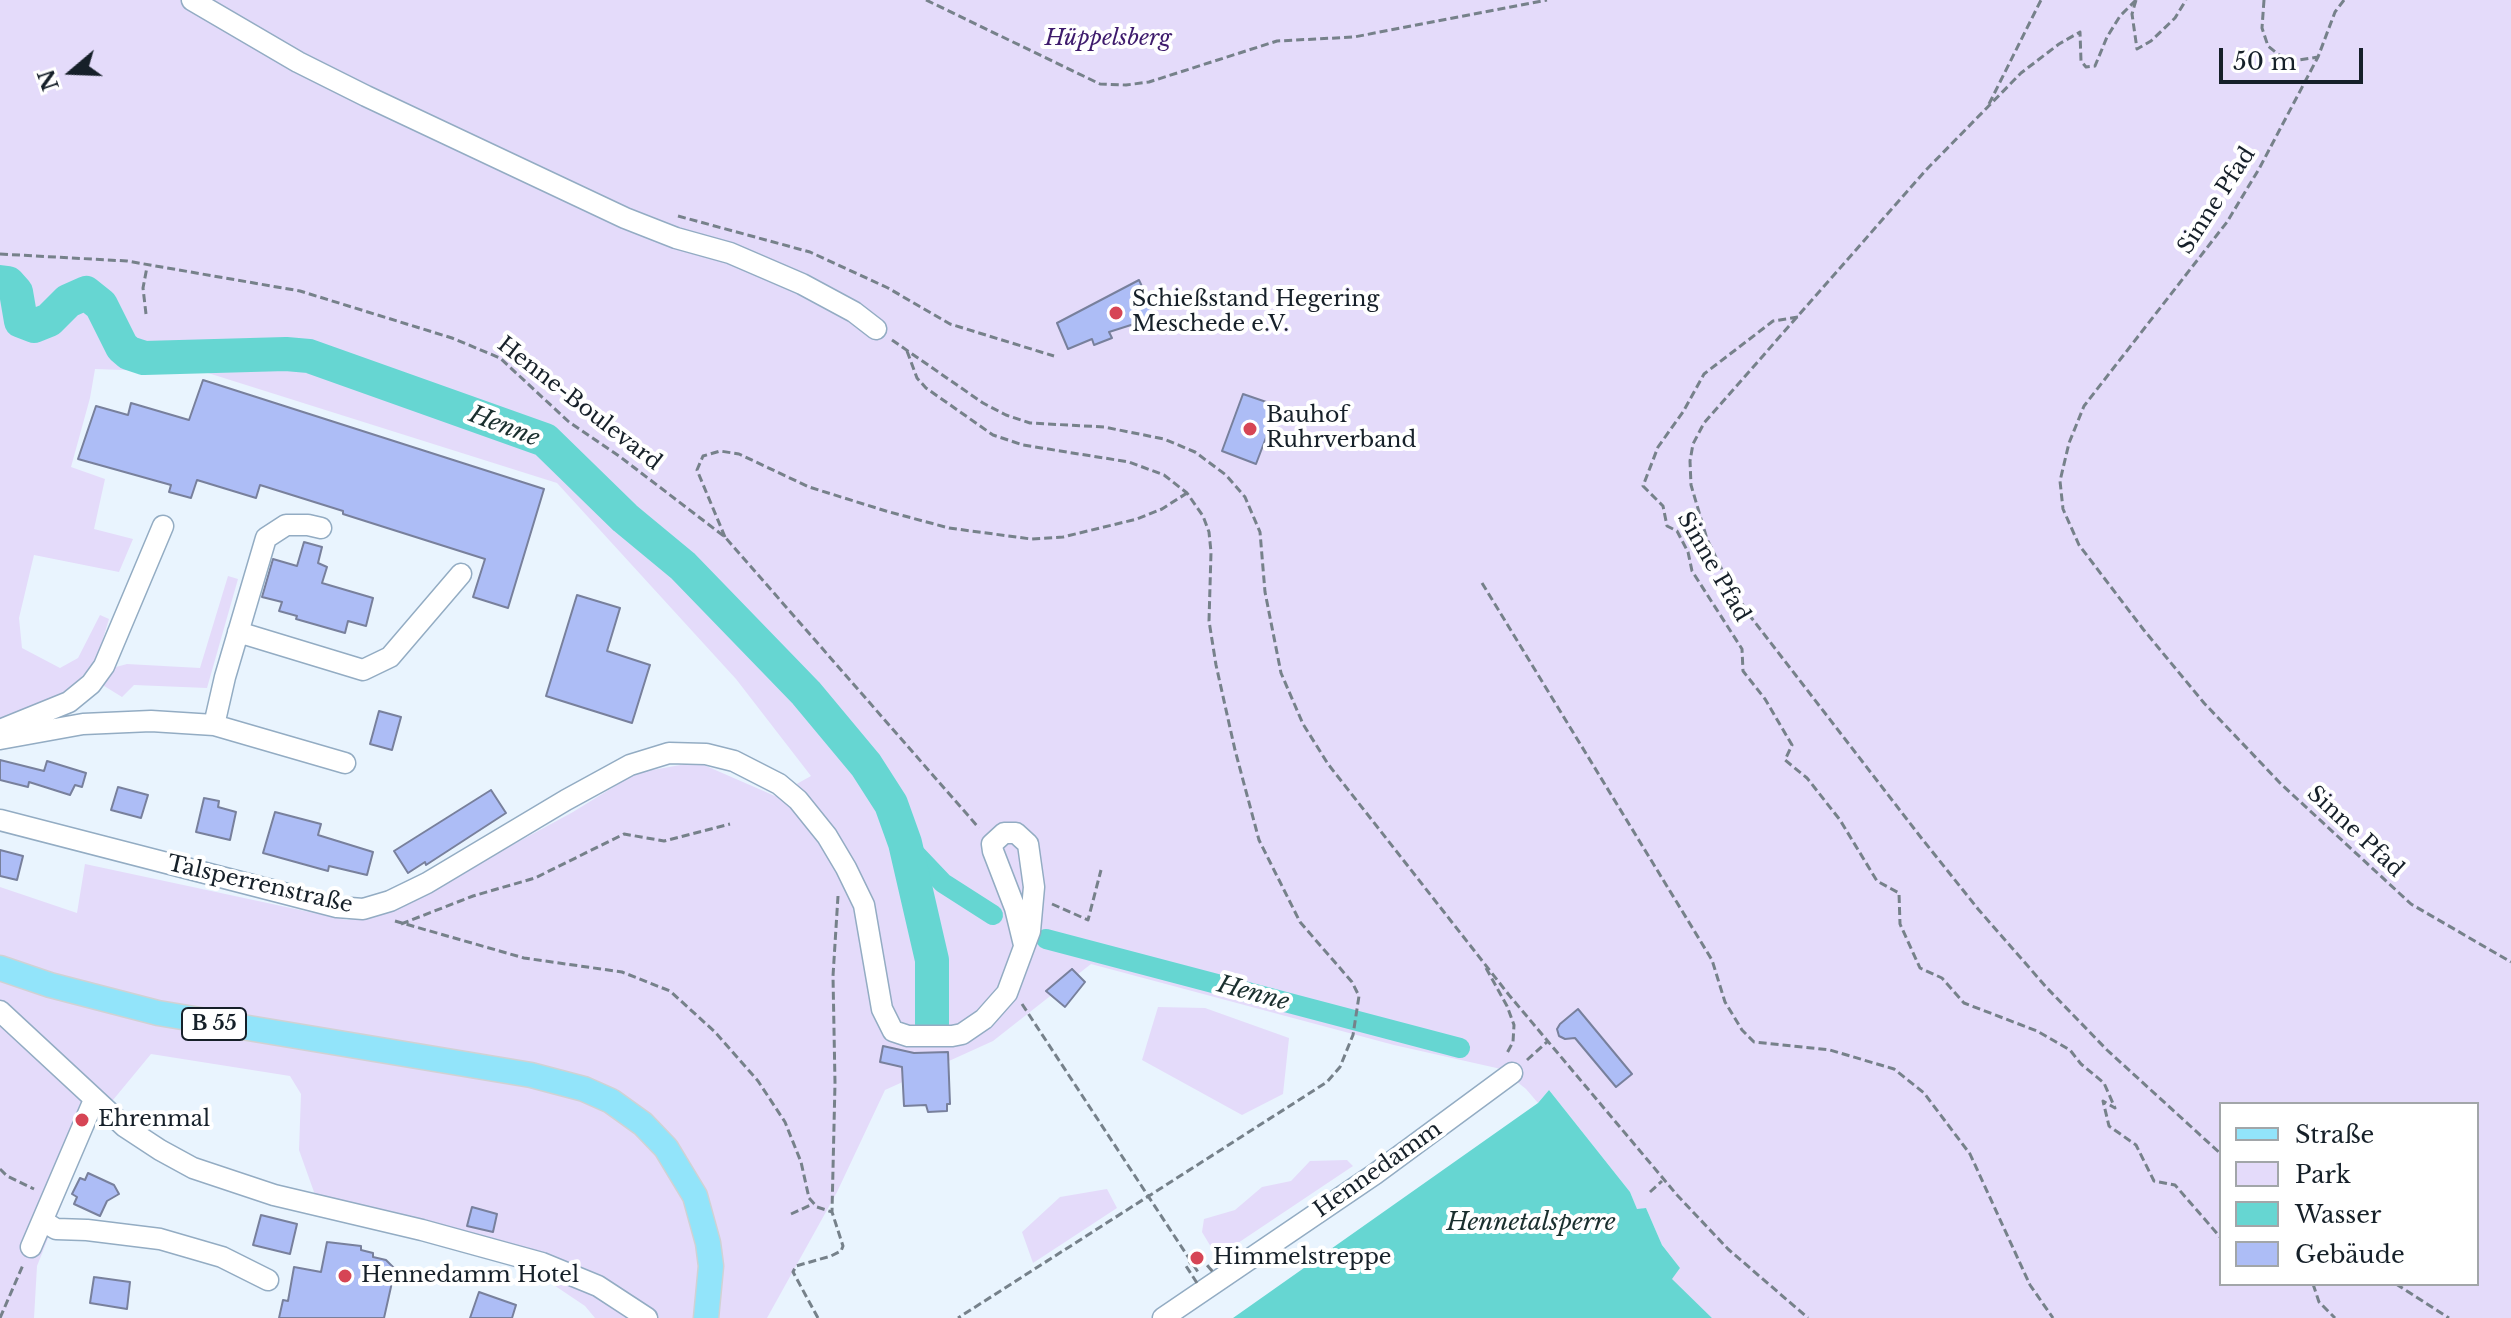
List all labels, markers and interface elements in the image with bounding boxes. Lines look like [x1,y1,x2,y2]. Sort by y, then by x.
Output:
park label: Hüppelsberg [1045,26,1171,52]
north arrow [32,32,112,112]
scale bar [2223,32,2367,82]
text: 50 m [2233,47,2296,76]
text: N [33,66,65,94]
street label: Sinne Pfad [2173,143,2261,259]
place label: Schießstand Hegering Meschede e.V. [1132,287,1379,338]
marker: Schießstand Hegering Meschede e.V. [1107,304,1125,322]
street label: Henne-Boulevard [492,332,666,476]
water label: Henne [465,400,543,454]
place label: Bauhof Ruhrverband [1266,403,1416,454]
marker: Bauhof Ruhrverband [1241,420,1259,438]
street label: Sinne Pfad [1671,508,1755,626]
street label: Sinne Pfad [2301,781,2409,883]
street label: Talsperrenstraße [165,851,355,919]
water label: Henne [1214,971,1292,1017]
road number: B 55 [182,1008,246,1040]
legend [2219,1102,2479,1286]
place label: Ehrenmal [98,1107,210,1133]
marker: Ehrenmal [73,1111,91,1129]
street label: Hennedamm [1309,1116,1447,1224]
text: Straße [2295,1120,2374,1149]
text: Park [2295,1160,2351,1189]
text: Wasser [2295,1200,2381,1229]
water label: Hennetalsperre [1446,1209,1616,1237]
text: Gebäude [2295,1240,2405,1269]
place label: Himmelstreppe [1213,1245,1391,1271]
marker: Himmelstreppe [1188,1249,1206,1267]
place label: Hennedamm Hotel [361,1263,579,1289]
marker: Hennedamm Hotel [336,1267,354,1285]

